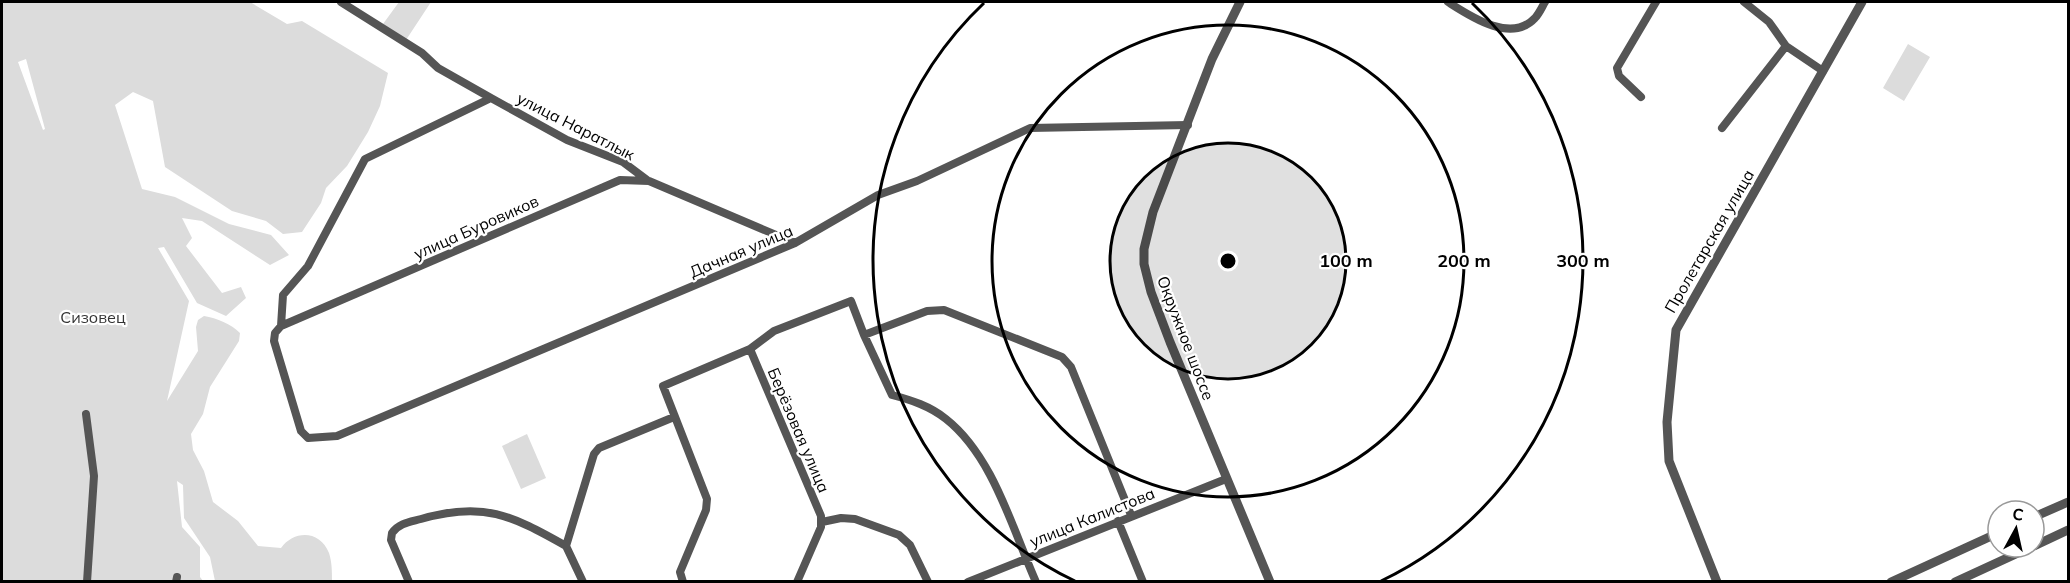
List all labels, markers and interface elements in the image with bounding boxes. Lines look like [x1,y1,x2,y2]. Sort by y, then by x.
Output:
street label: улица Наратлык [514,88,639,164]
street label: Пролетарская улица [1660,166,1758,316]
street label: улица Буровиков [410,190,542,264]
street label: Дачная улица [686,220,796,282]
text: 100 m [1319,249,1373,272]
text: 200 m [1437,249,1491,272]
text: 300 m [1556,249,1610,272]
centre of rings [1218,251,1238,271]
street label: Окружное шоссе [1153,273,1219,403]
park label: Сизовец [60,307,126,327]
street label: Берёзовая улица [764,364,834,496]
street label: улица Калистова [1026,483,1158,551]
north arrow [1986,499,2046,559]
text: С [2011,503,2025,525]

